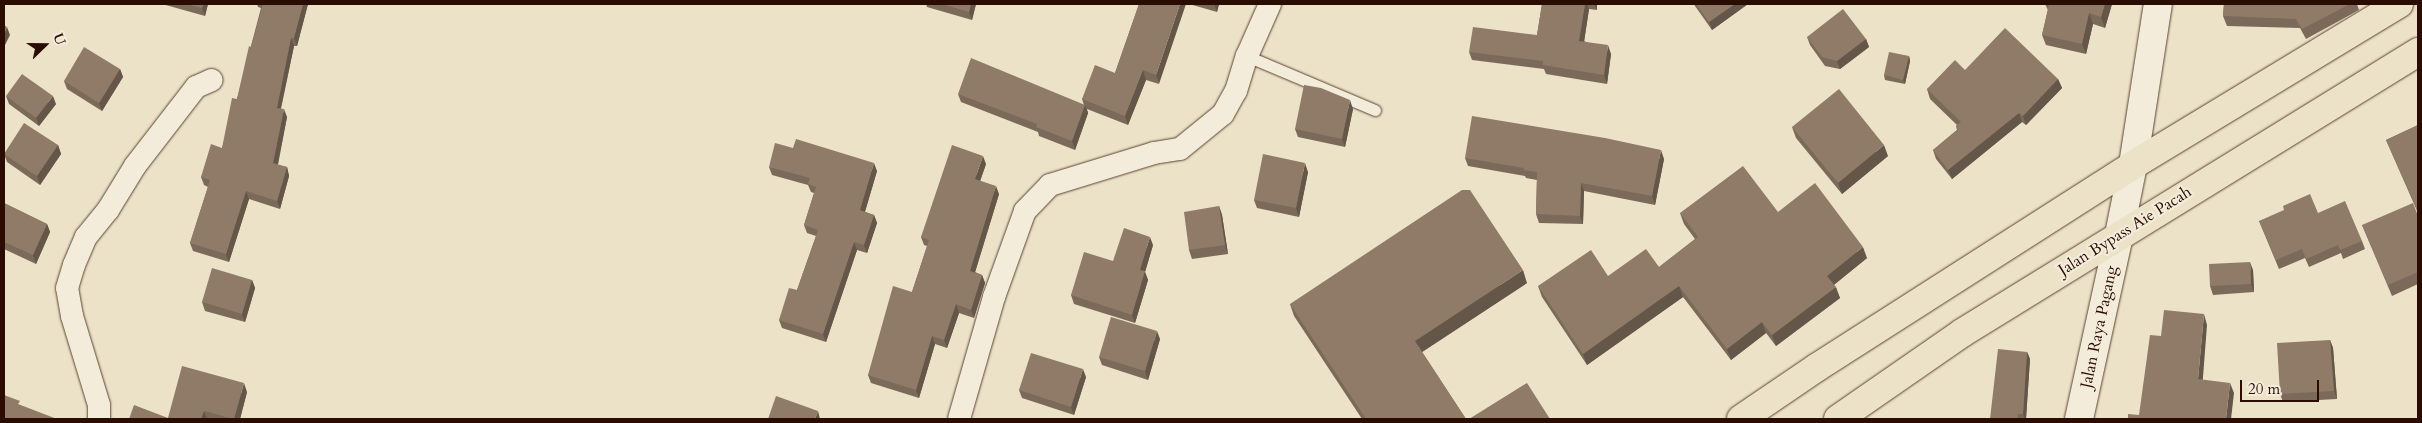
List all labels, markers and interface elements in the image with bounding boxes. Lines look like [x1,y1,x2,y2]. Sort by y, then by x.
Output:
north arrow [20,20,70,70]
text: U [48,30,70,48]
street label: Jalan Bypass Aie Pacah [2055,182,2195,280]
street label: Jalan Raya Pagang [2077,264,2121,390]
scale bar [2242,370,2321,402]
text: 20 m [2248,379,2280,399]

